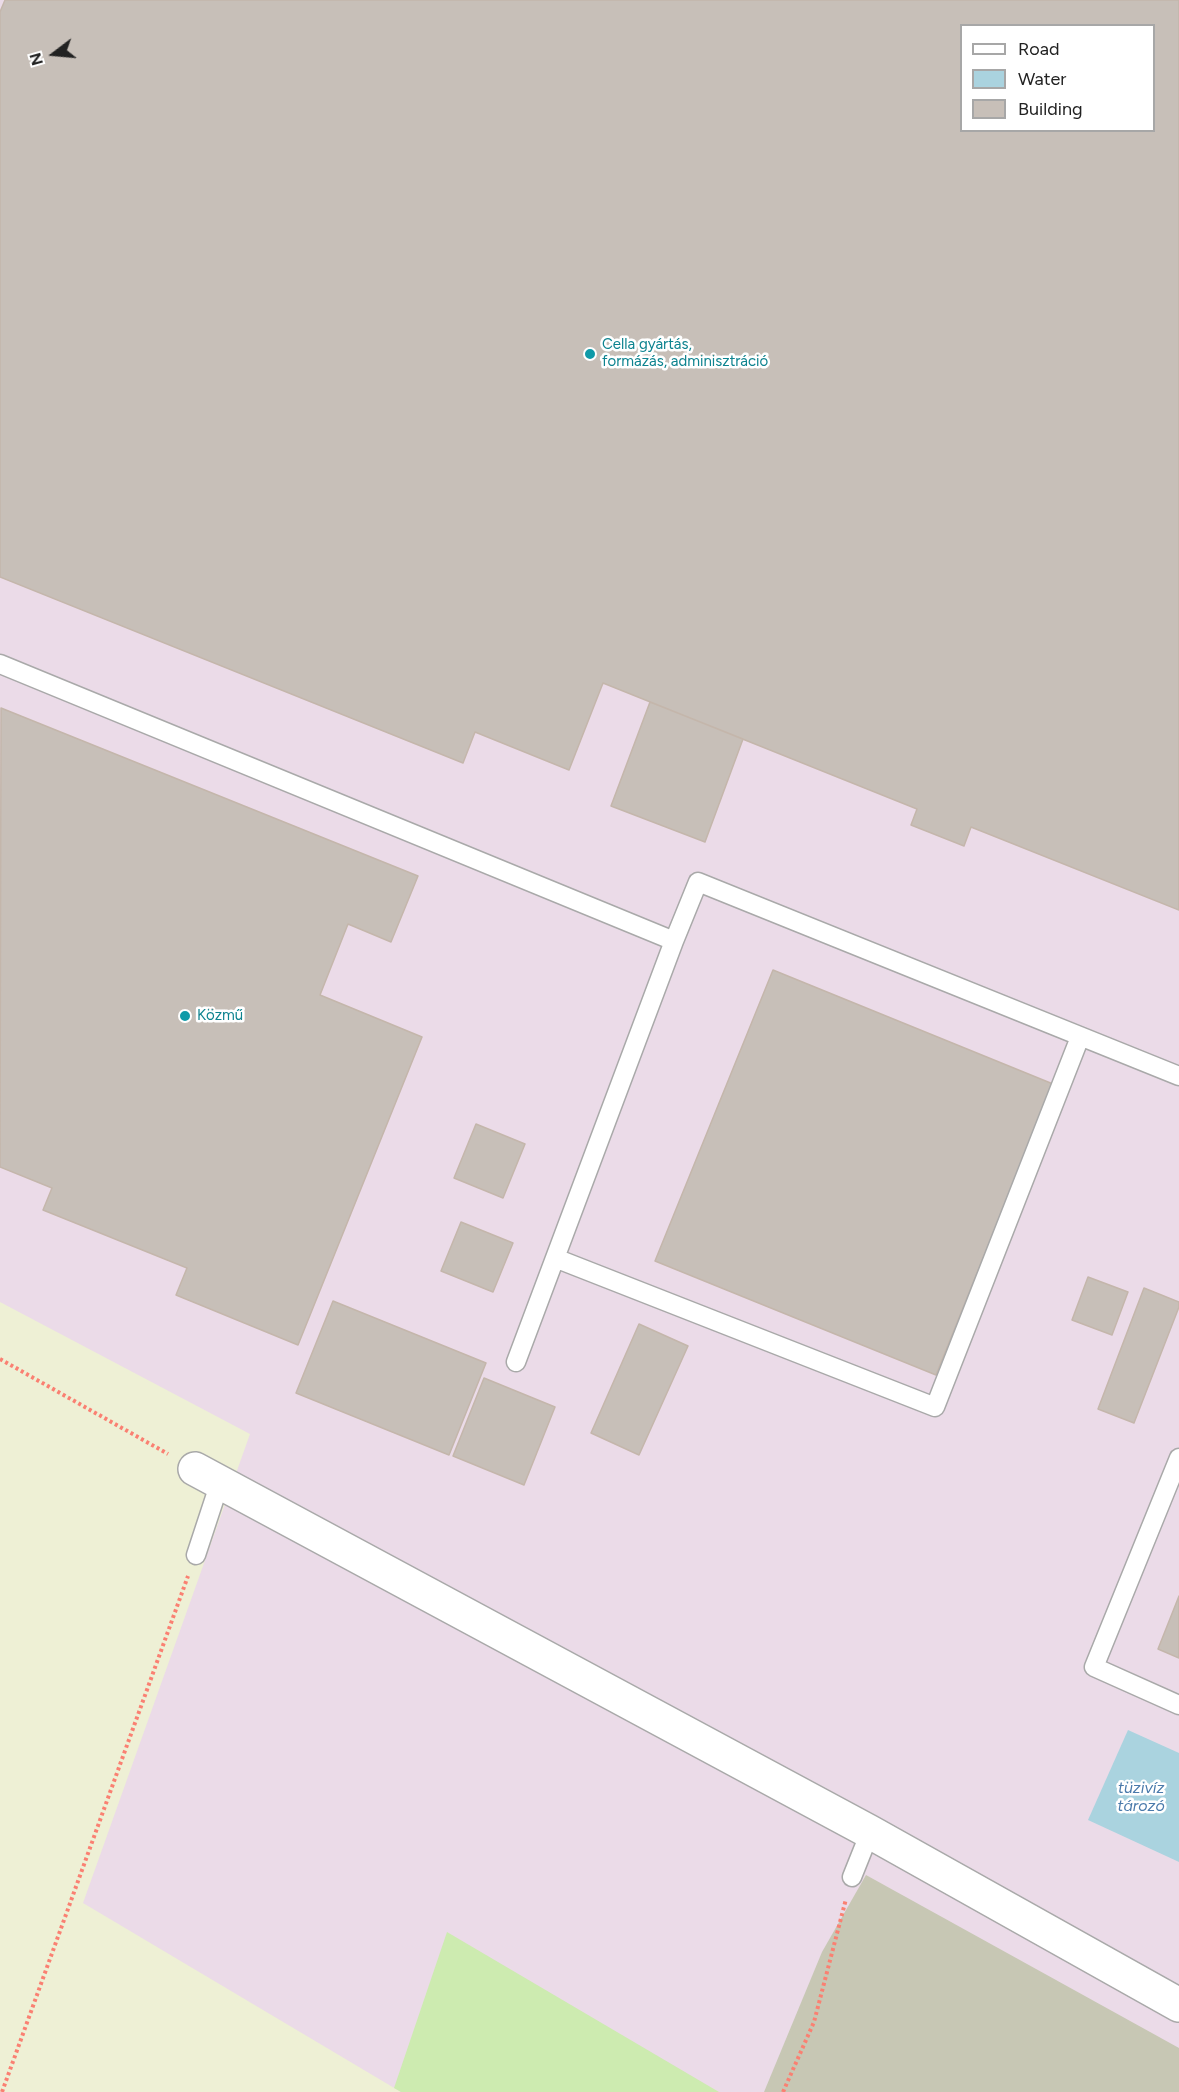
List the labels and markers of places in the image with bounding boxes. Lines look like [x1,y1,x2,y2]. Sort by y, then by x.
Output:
place label: Cella gyártás, formázás, adminisztráció [602,336,768,371]
marker: Cella gyártás, formázás, adminisztráció [583,347,597,361]
place label: Közmű [197,1007,243,1025]
marker: Közmű [178,1009,192,1023]

